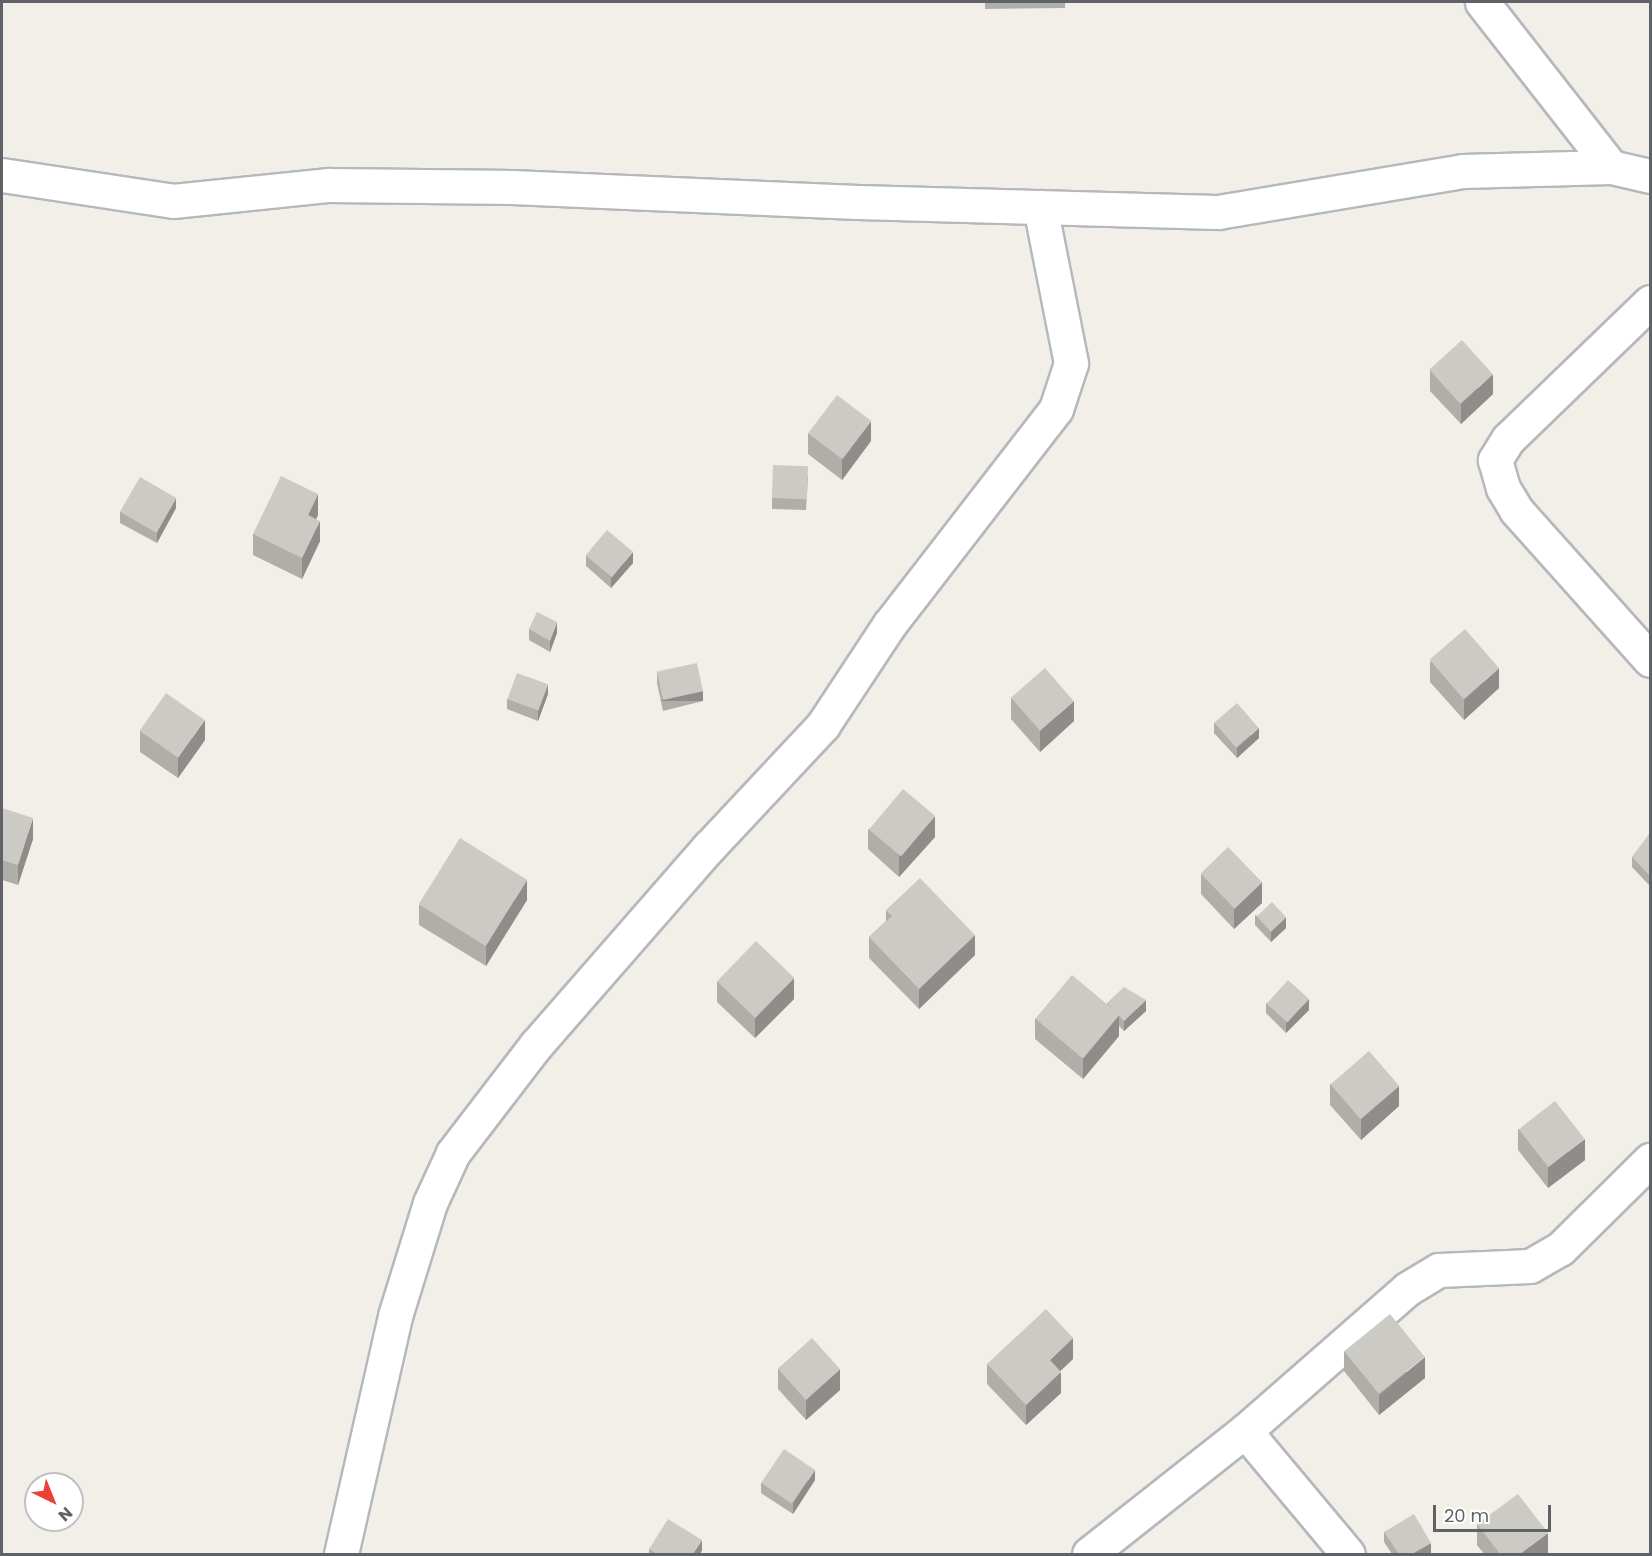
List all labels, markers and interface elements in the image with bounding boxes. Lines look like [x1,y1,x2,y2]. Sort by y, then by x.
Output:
north arrow [24,1472,84,1532]
scale bar [1436,1493,1554,1531]
text: N [53,1502,78,1527]
text: 20 m [1444,1503,1489,1528]

